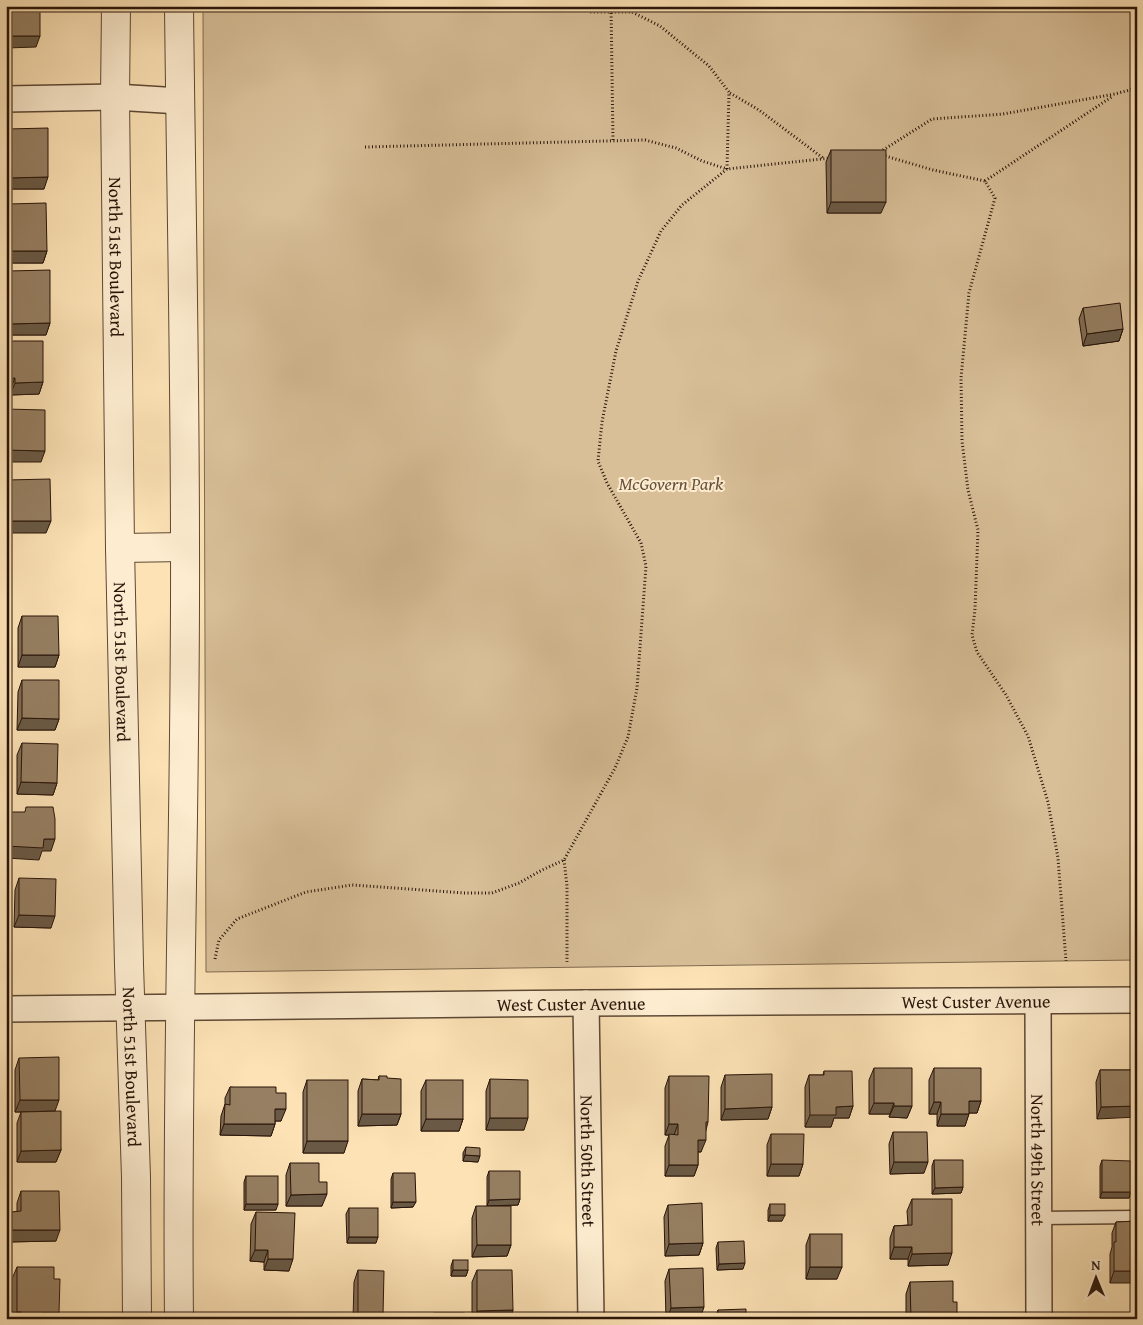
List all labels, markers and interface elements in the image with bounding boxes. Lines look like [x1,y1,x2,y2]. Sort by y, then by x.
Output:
street label: North 51st Boulevard [102,177,131,338]
park label: McGovern Park [619,470,724,497]
street label: North 51st Boulevard [107,582,138,743]
street label: North 51st Boulevard [116,986,149,1148]
street label: West Custer Avenue [901,987,1050,1015]
street label: West Custer Avenue [496,989,645,1017]
street label: North 49th Street [1025,1094,1052,1227]
street label: North 50th Street [574,1095,603,1228]
north arrow [1070,1252,1120,1302]
text: N [1091,1255,1101,1275]

